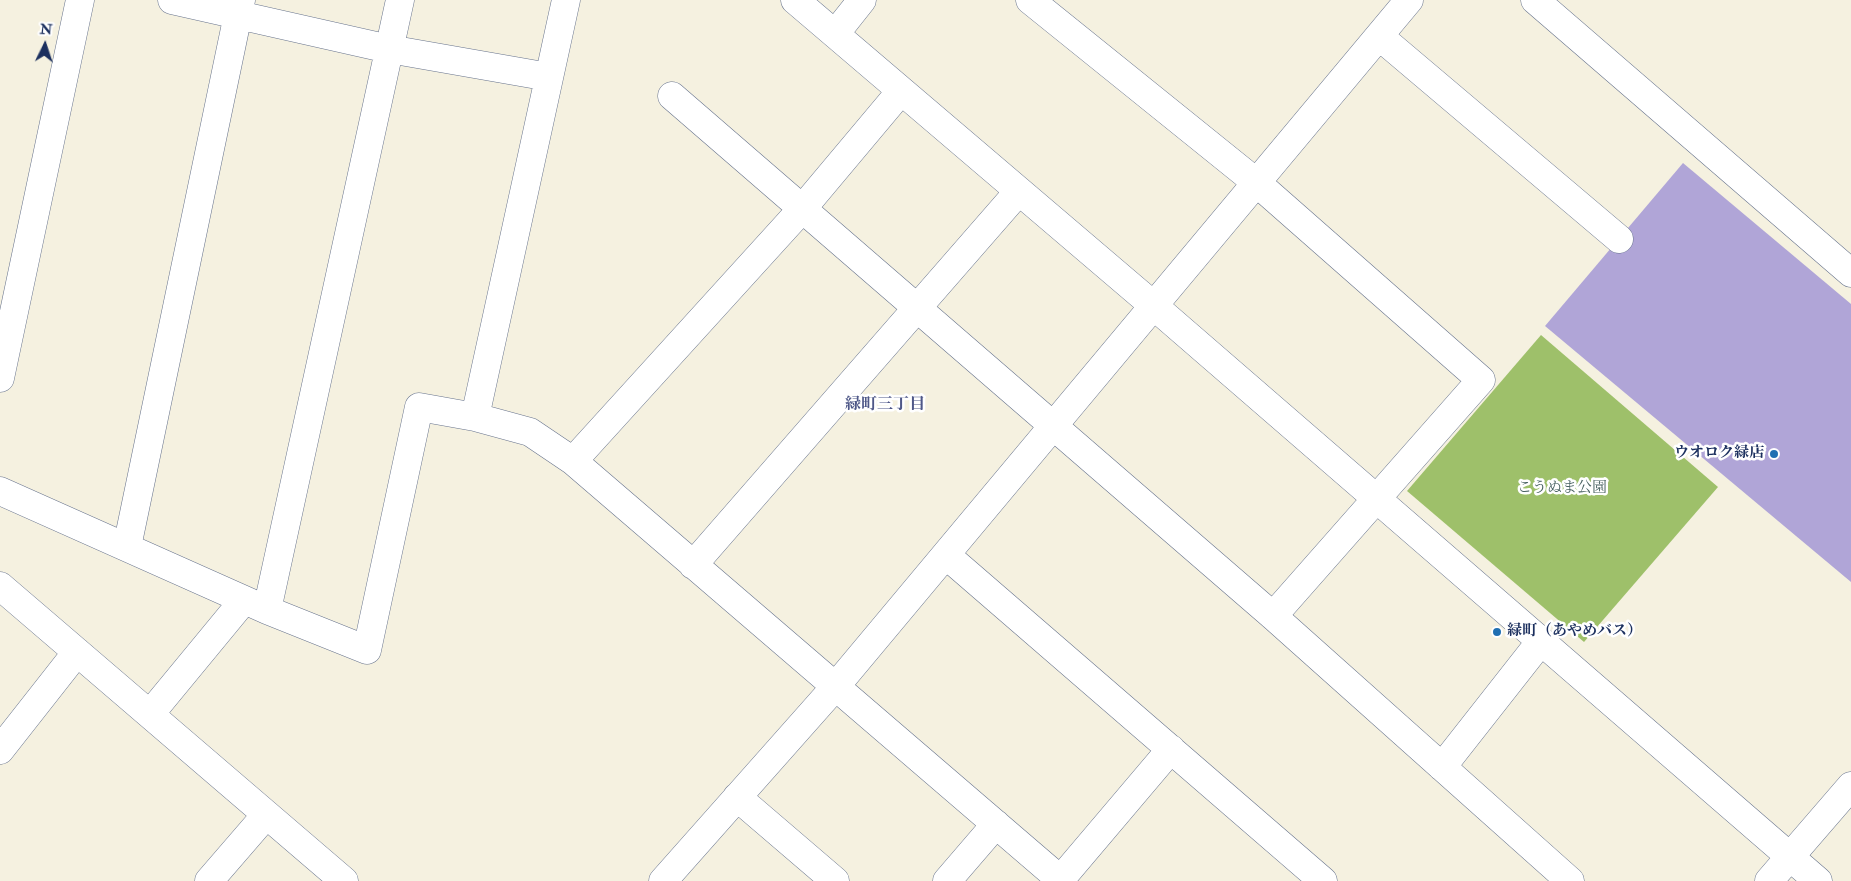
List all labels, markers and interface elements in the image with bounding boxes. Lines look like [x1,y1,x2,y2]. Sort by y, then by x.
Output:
north arrow [20,20,70,70]
text: N [39,21,53,38]
district label: 緑町三丁目 [845,396,925,416]
place label: ウオロク緑店 [1674,445,1764,463]
marker: ウオロク緑店 [1768,448,1780,460]
park label: こうぬま公園 [1517,480,1607,498]
place label: 緑町（あやめバス） [1507,623,1642,641]
marker: 緑町（あやめバス） [1491,626,1503,638]

